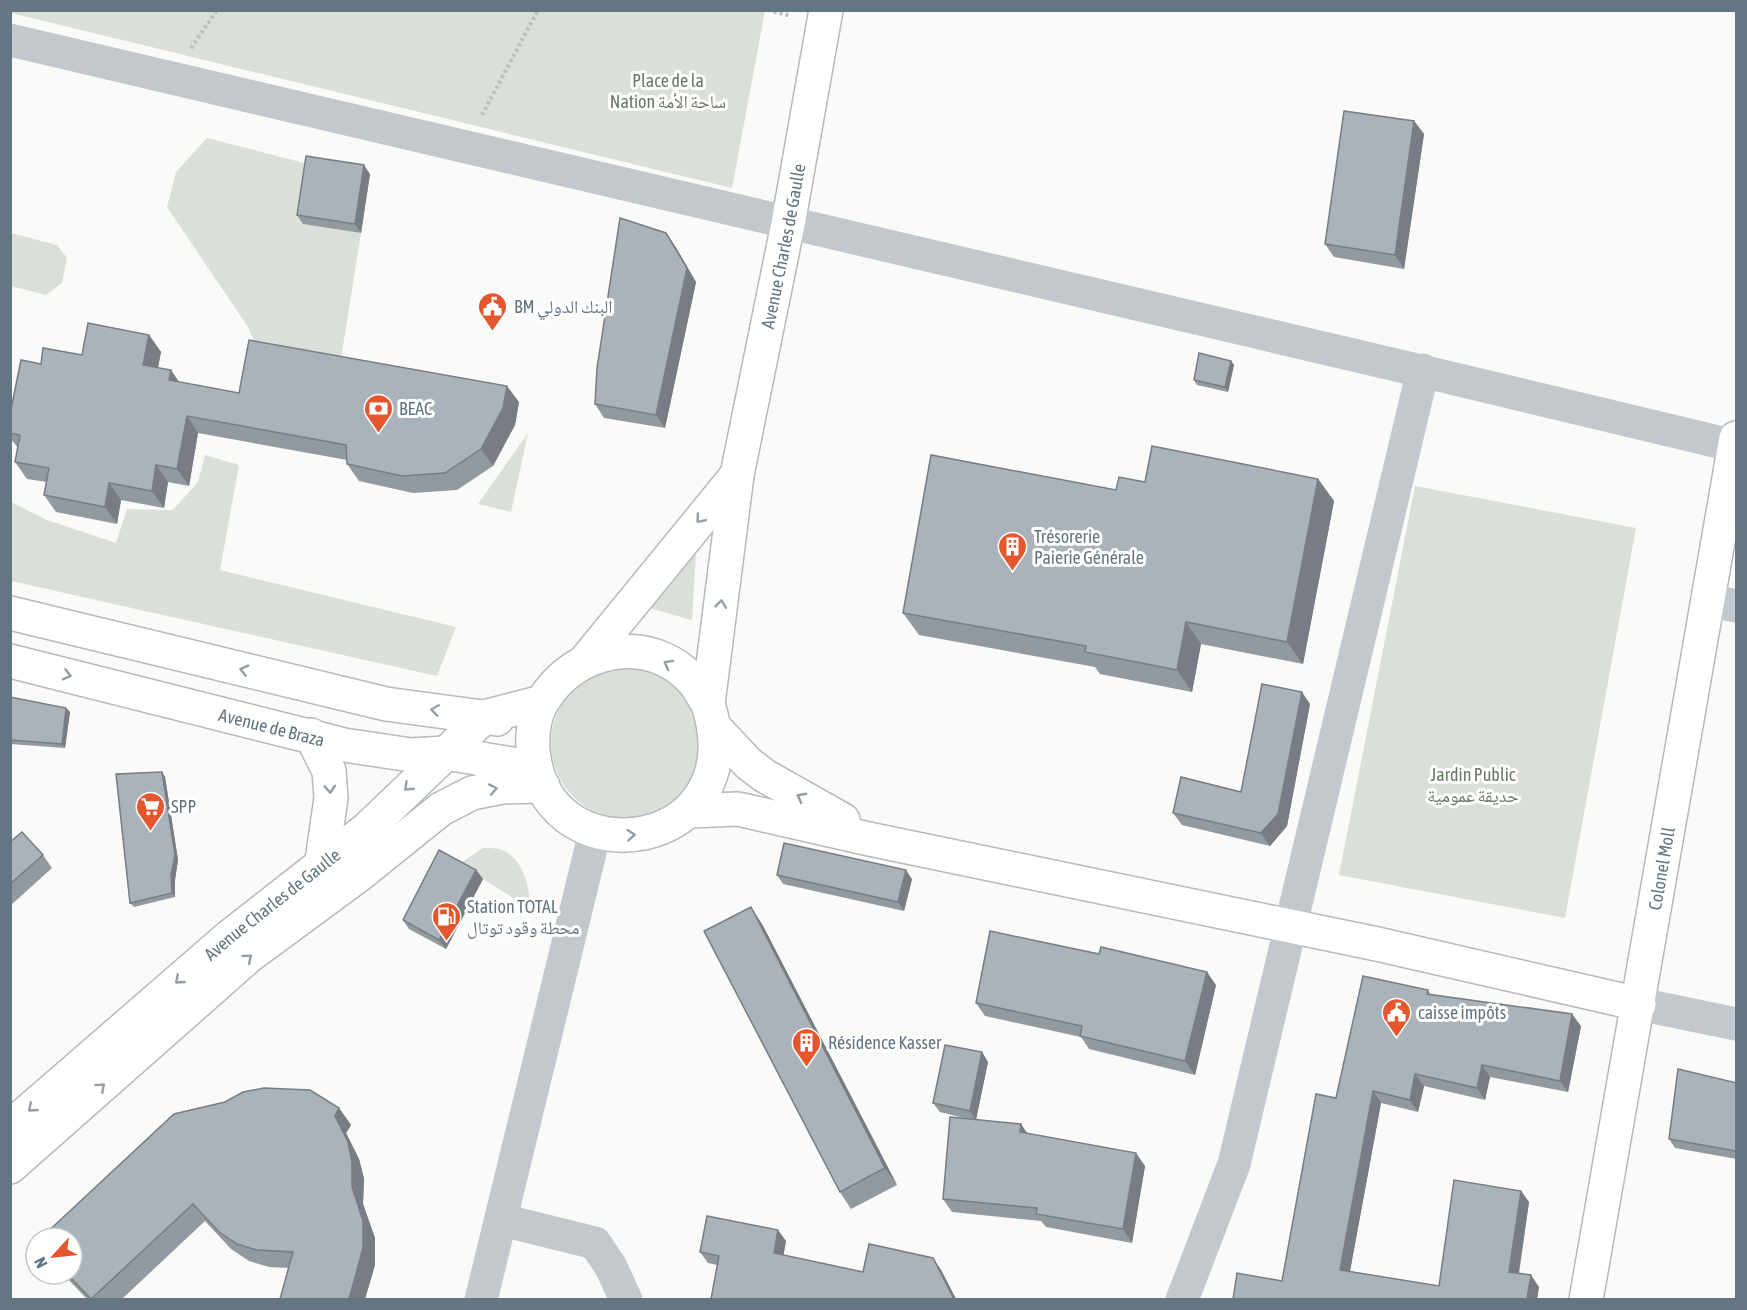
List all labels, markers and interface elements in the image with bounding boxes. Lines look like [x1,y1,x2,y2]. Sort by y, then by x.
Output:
park label: Place de la Nation ساحة الأمة [610,70,726,112]
street label: Avenue Charles de Gaulle [756,162,809,331]
public building icon: BM البنك الدولي [477,290,509,332]
place label: BM البنك الدولي [514,296,613,321]
bank icon: BEAC [362,392,394,434]
place label: BEAC [399,398,432,419]
one-way arrow [696,512,707,523]
place label: Trésorerie Paierie Générale [1034,526,1144,568]
building icon: Trésorerie Paierie Générale [997,530,1029,572]
one-way arrow [714,600,727,609]
one-way arrow [663,660,674,671]
one-way arrow [239,665,250,677]
one-way arrow [62,667,72,680]
street label: Avenue de Braza [217,703,327,750]
one-way arrow [430,705,439,717]
park label: Jardin Public حديقة عمومية [1427,764,1519,806]
one-way arrow [405,780,416,791]
one-way arrow [488,783,498,796]
one-way arrow [324,785,337,794]
supermarket icon: SPP [134,790,166,832]
one-way arrow [797,793,807,804]
place label: SPP [171,796,196,817]
street label: Colonel Moll [1644,825,1679,912]
one-way arrow [627,829,636,842]
street label: Avenue Charles de Gaulle [200,844,344,965]
place label: Station TOTAL محطة وقود توتال [467,896,579,939]
fuel station icon: Station TOTAL محطة وقود توتال [430,900,462,942]
one-way arrow [241,954,252,965]
one-way arrow [175,973,186,984]
public building icon: caisse impôts [1381,996,1413,1038]
place label: caisse impôts [1418,1002,1506,1023]
building icon: Résidence Kasser [791,1026,823,1068]
place label: Résidence Kasser [828,1032,942,1053]
one-way arrow [95,1083,105,1094]
one-way arrow [28,1101,39,1112]
north arrow [24,1226,84,1286]
text: N [30,1255,51,1271]

